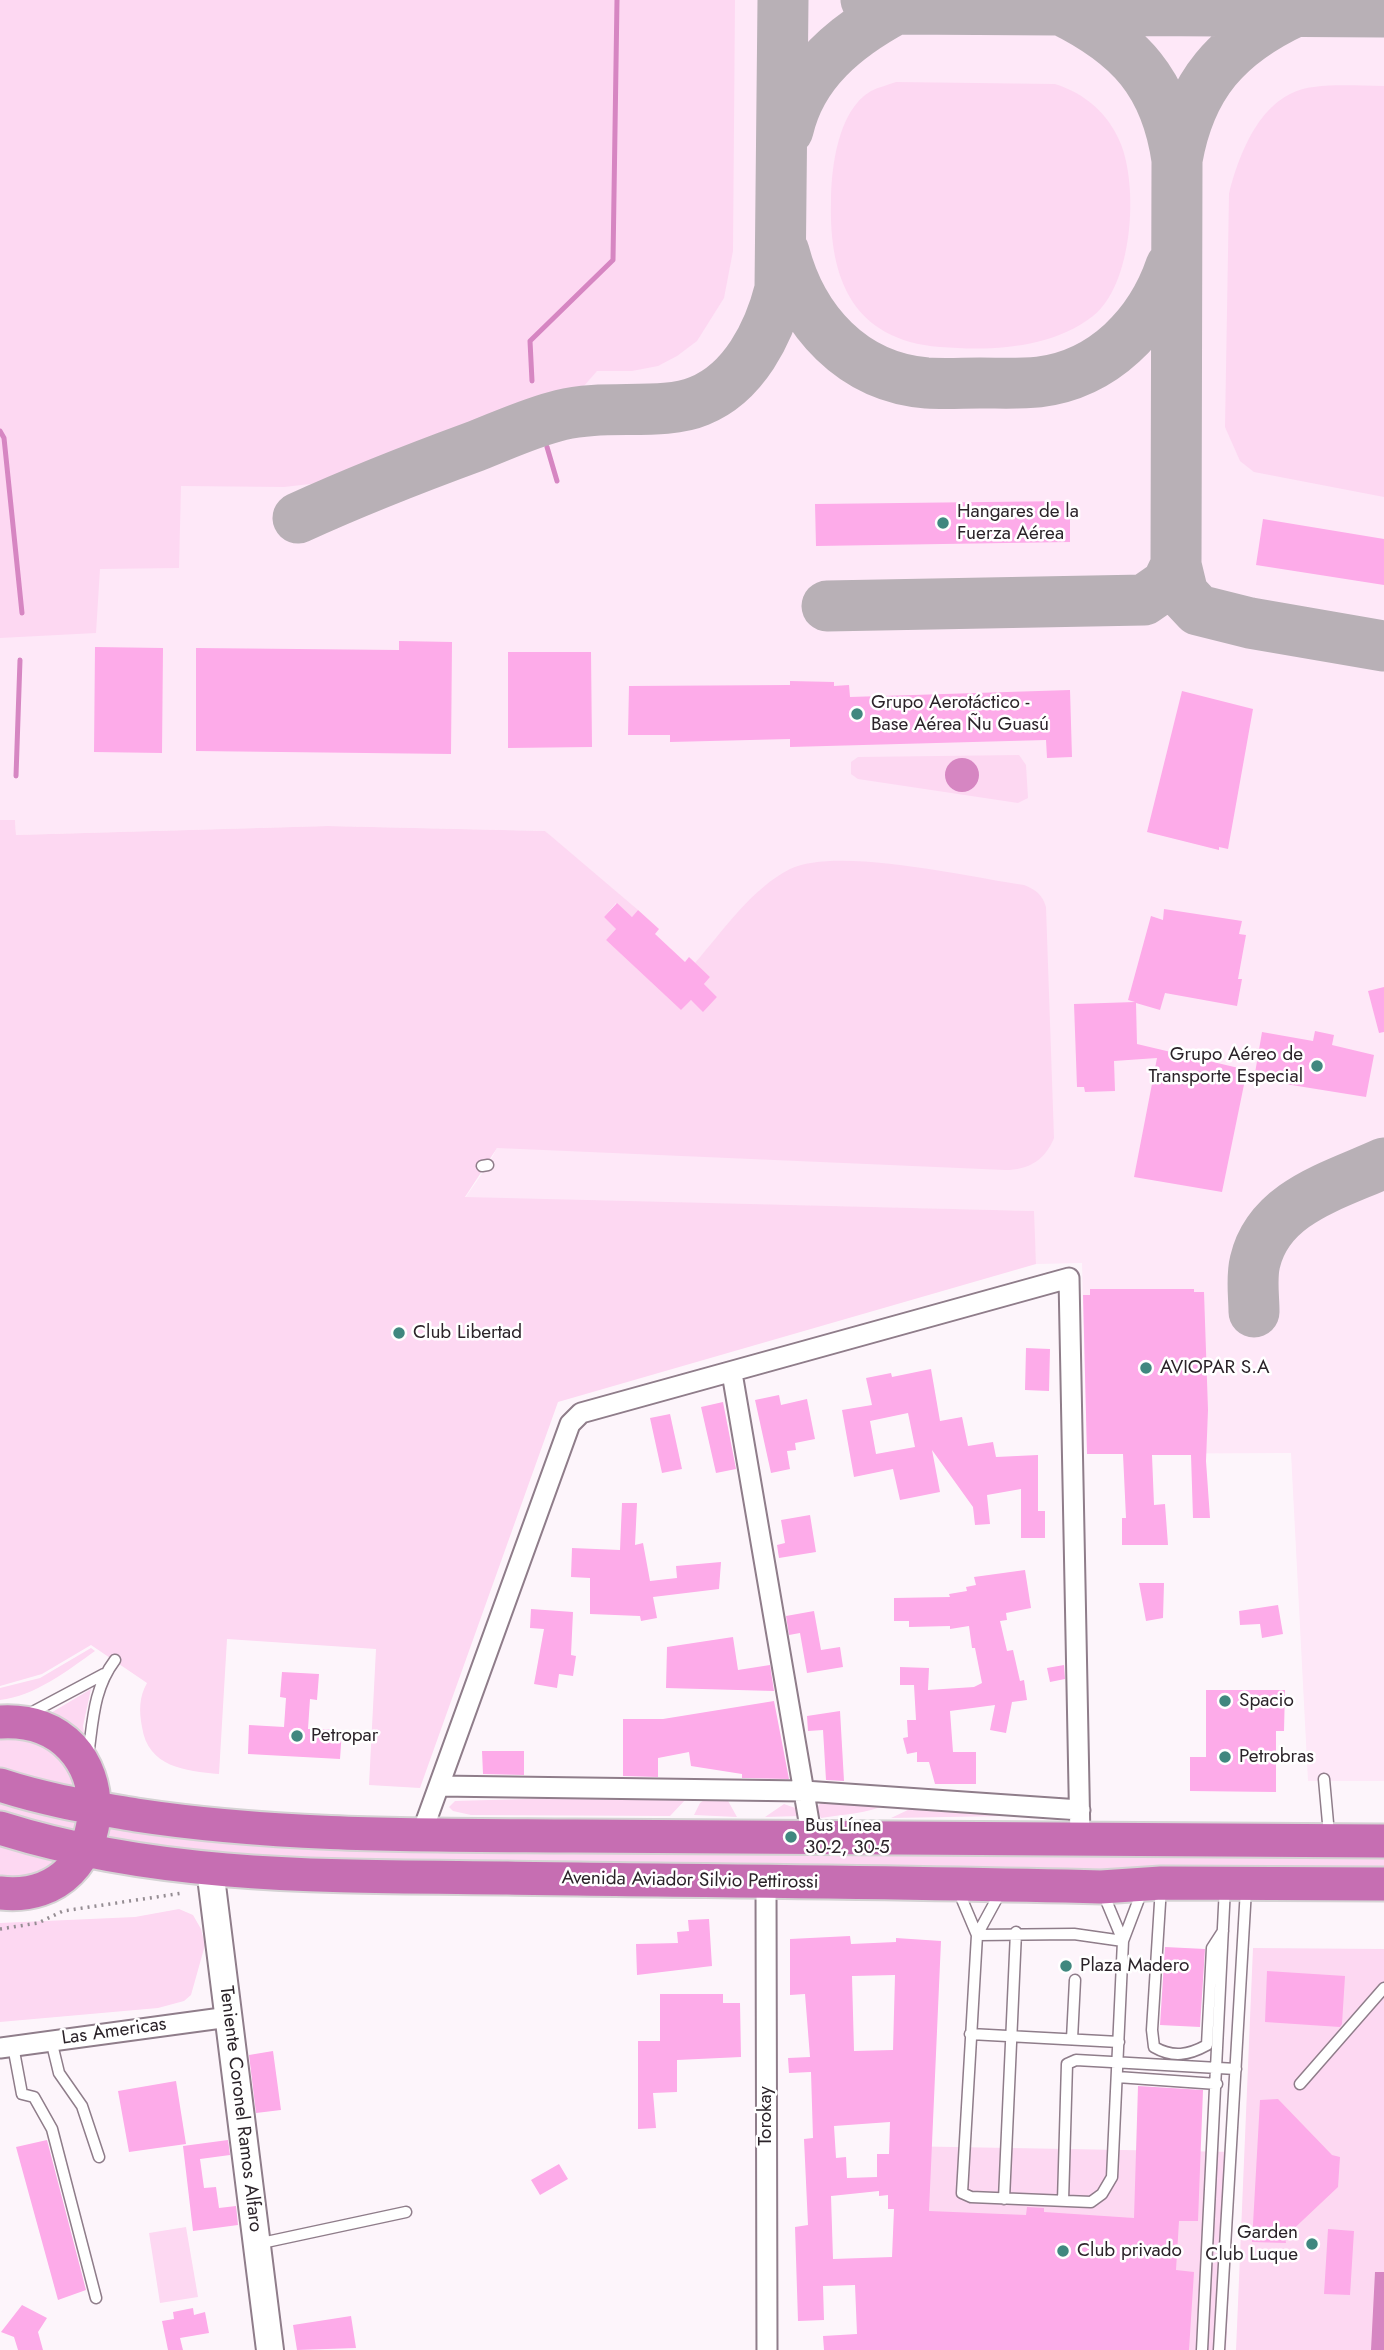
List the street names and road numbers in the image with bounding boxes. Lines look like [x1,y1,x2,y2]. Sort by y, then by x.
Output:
street label: Avenida Aviador Silvio Pettirossi [561,1867,819,1895]
street label: Teniente Coronel Ramos Alfaro [214,1985,266,2233]
street label: Las Americas [60,2013,168,2051]
street label: Torokay [755,2086,777,2146]

